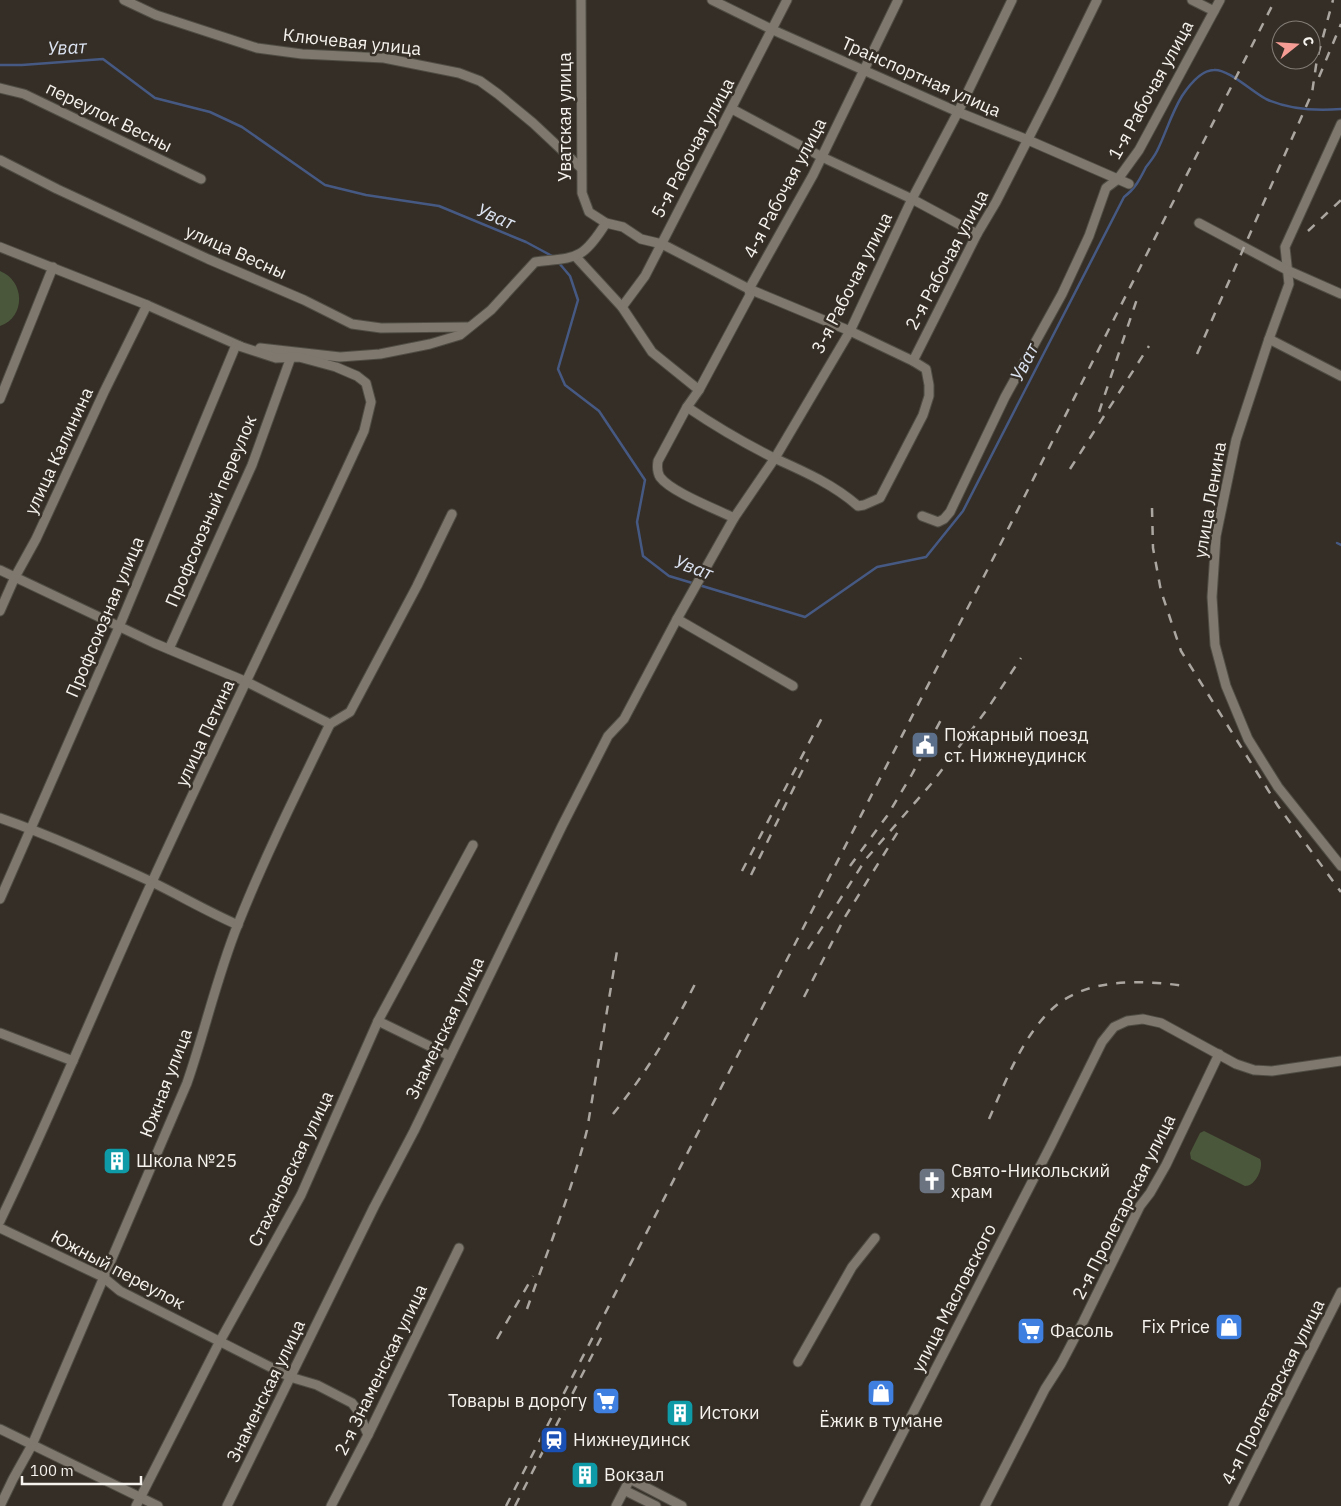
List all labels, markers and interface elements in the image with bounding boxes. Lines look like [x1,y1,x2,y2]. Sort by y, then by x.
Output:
street label: 1-я Рабочая улица [1103,16,1199,163]
north arrow [1271,20,1321,70]
street label: Ключевая улица [282,23,423,60]
street label: Транспортная улица [838,31,1005,122]
water label: Уват [47,34,89,60]
text: С [1298,34,1318,48]
street label: Уватская улица [553,52,576,182]
street label: 5-я Рабочая улица [646,73,739,222]
street label: переулок Весны [42,76,176,157]
street label: 4-я Рабочая улица [738,113,831,262]
street label: 2-я Рабочая улица [900,185,993,334]
water label: Уват [473,197,520,235]
street label: 3-я Рабочая улица [806,208,897,357]
street label: улица Весны [182,219,290,284]
water label: Уват [1004,338,1044,385]
street label: улица Калинина [19,383,98,518]
street label: Профсоюзный переулок [160,411,261,610]
street label: улица Ленина [1188,440,1231,560]
street label: Профсоюзная улица [60,533,149,701]
water label: Уват [671,549,718,586]
street label: улица Петина [170,675,240,790]
place label: Пожарный поезд ст. Нижнеудинск [944,723,1089,767]
public building icon: Пожарный поезд ст. Нижнеудинск [910,730,940,760]
street label: Знаменская улица [400,952,489,1103]
street label: Южная улица [134,1025,197,1141]
street label: Стахановская улица [243,1087,338,1251]
street label: 2-я Пролетарская улица [1067,1110,1181,1303]
building icon: Школа №25 [102,1146,132,1176]
place label: Школа №25 [136,1149,237,1172]
place label: Свято-Никольский храм [951,1159,1110,1203]
church icon: Свято-Никольский храм [917,1166,947,1196]
street label: улица Масловского [906,1219,1001,1376]
street label: Южный переулок [47,1225,189,1315]
street label: 2-я Знаменская улица [329,1280,432,1459]
street label: 4-я Пролетарская улица [1216,1295,1330,1488]
shop icon: Fix Price [1214,1312,1244,1342]
street label: Знаменская улица [221,1315,310,1466]
place label: Fix Price [1141,1315,1210,1338]
supermarket icon: Фасоль [1016,1316,1046,1346]
place label: Фасоль [1050,1319,1113,1342]
shop icon: Ёжик в тумане [866,1378,896,1408]
supermarket icon: Товары в дорогу [591,1386,621,1416]
place label: Товары в дорогу [448,1389,587,1412]
building icon: Истоки [665,1398,695,1428]
place label: Истоки [699,1401,760,1424]
place label: Ёжик в тумане [819,1409,943,1432]
station icon: Нижнеудинск [539,1425,569,1455]
place label: Нижнеудинск [573,1428,690,1451]
scale bar [22,1454,141,1486]
building icon: Вокзал [570,1460,600,1490]
text: 100 m [30,1461,74,1480]
place label: Вокзал [604,1463,664,1486]

